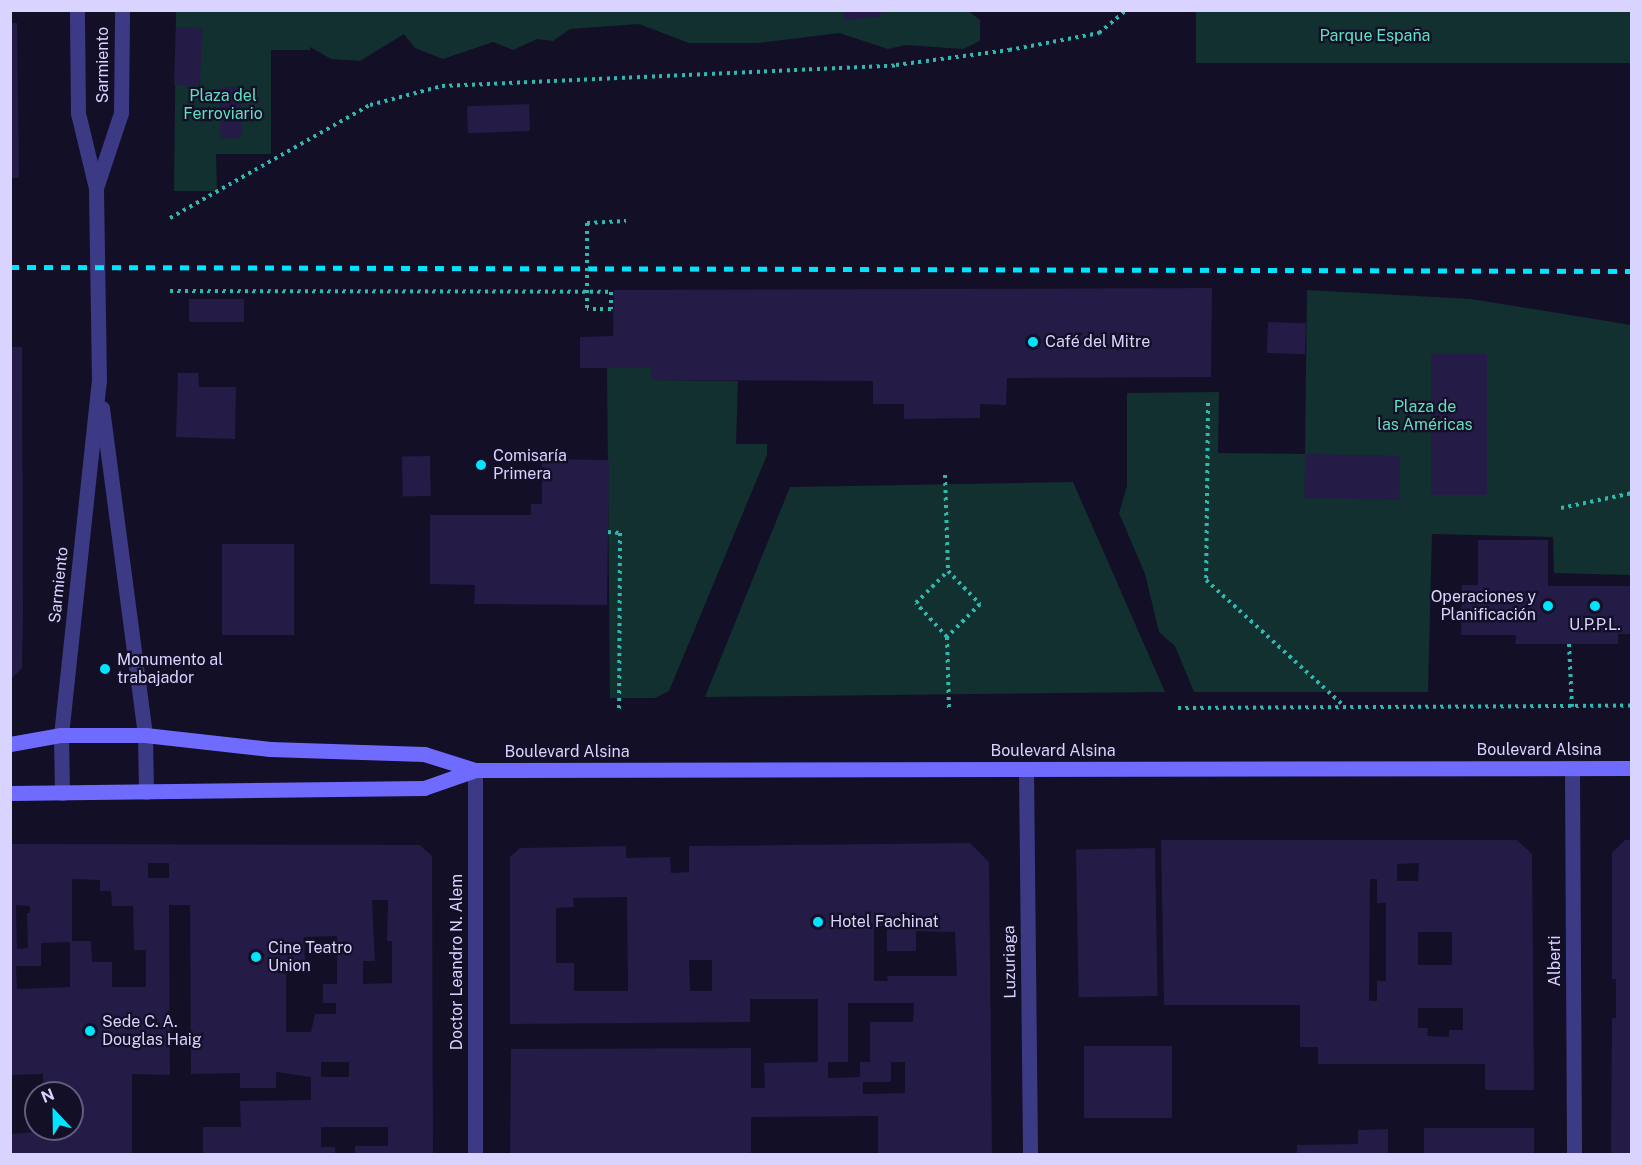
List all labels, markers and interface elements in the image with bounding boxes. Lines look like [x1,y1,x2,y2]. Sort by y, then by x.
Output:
park label: Parque España [1320,26,1430,46]
street label: Sarmiento [93,27,113,103]
park label: Plaza del Ferroviario [183,86,263,124]
place label: Café del Mitre [1045,332,1151,352]
marker: Café del Mitre [1026,335,1040,349]
park label: Plaza de las Américas [1377,397,1473,435]
place label: Comisaría Primera [493,446,567,484]
marker: Comisaría Primera [474,458,488,472]
street label: Sarmiento [45,546,73,624]
place label: Operaciones y Planificación [1431,587,1536,625]
marker: Operaciones y Planificación [1541,599,1555,613]
marker: U.P.P.L. [1588,599,1602,613]
place label: U.P.P.L. [1569,615,1621,635]
place label: Monumento al trabajador [117,650,223,688]
marker: Monumento al trabajador [98,662,112,676]
street label: Boulevard Alsina [1476,740,1602,760]
street label: Boulevard Alsina [990,741,1116,761]
street label: Boulevard Alsina [504,742,630,762]
street label: Doctor Leandro N. Alem [447,874,467,1050]
place label: Hotel Fachinat [830,912,939,932]
marker: Hotel Fachinat [811,915,825,929]
street label: Luzuriaga [1000,925,1020,999]
street label: Alberti [1545,936,1565,986]
place label: Cine Teatro Union [268,938,353,976]
marker: Cine Teatro Union [249,950,263,964]
place label: Sede C. A. Douglas Haig [102,1012,202,1050]
marker: Sede C. A. Douglas Haig [83,1024,97,1038]
north arrow [24,1081,84,1141]
text: N [38,1085,57,1107]

